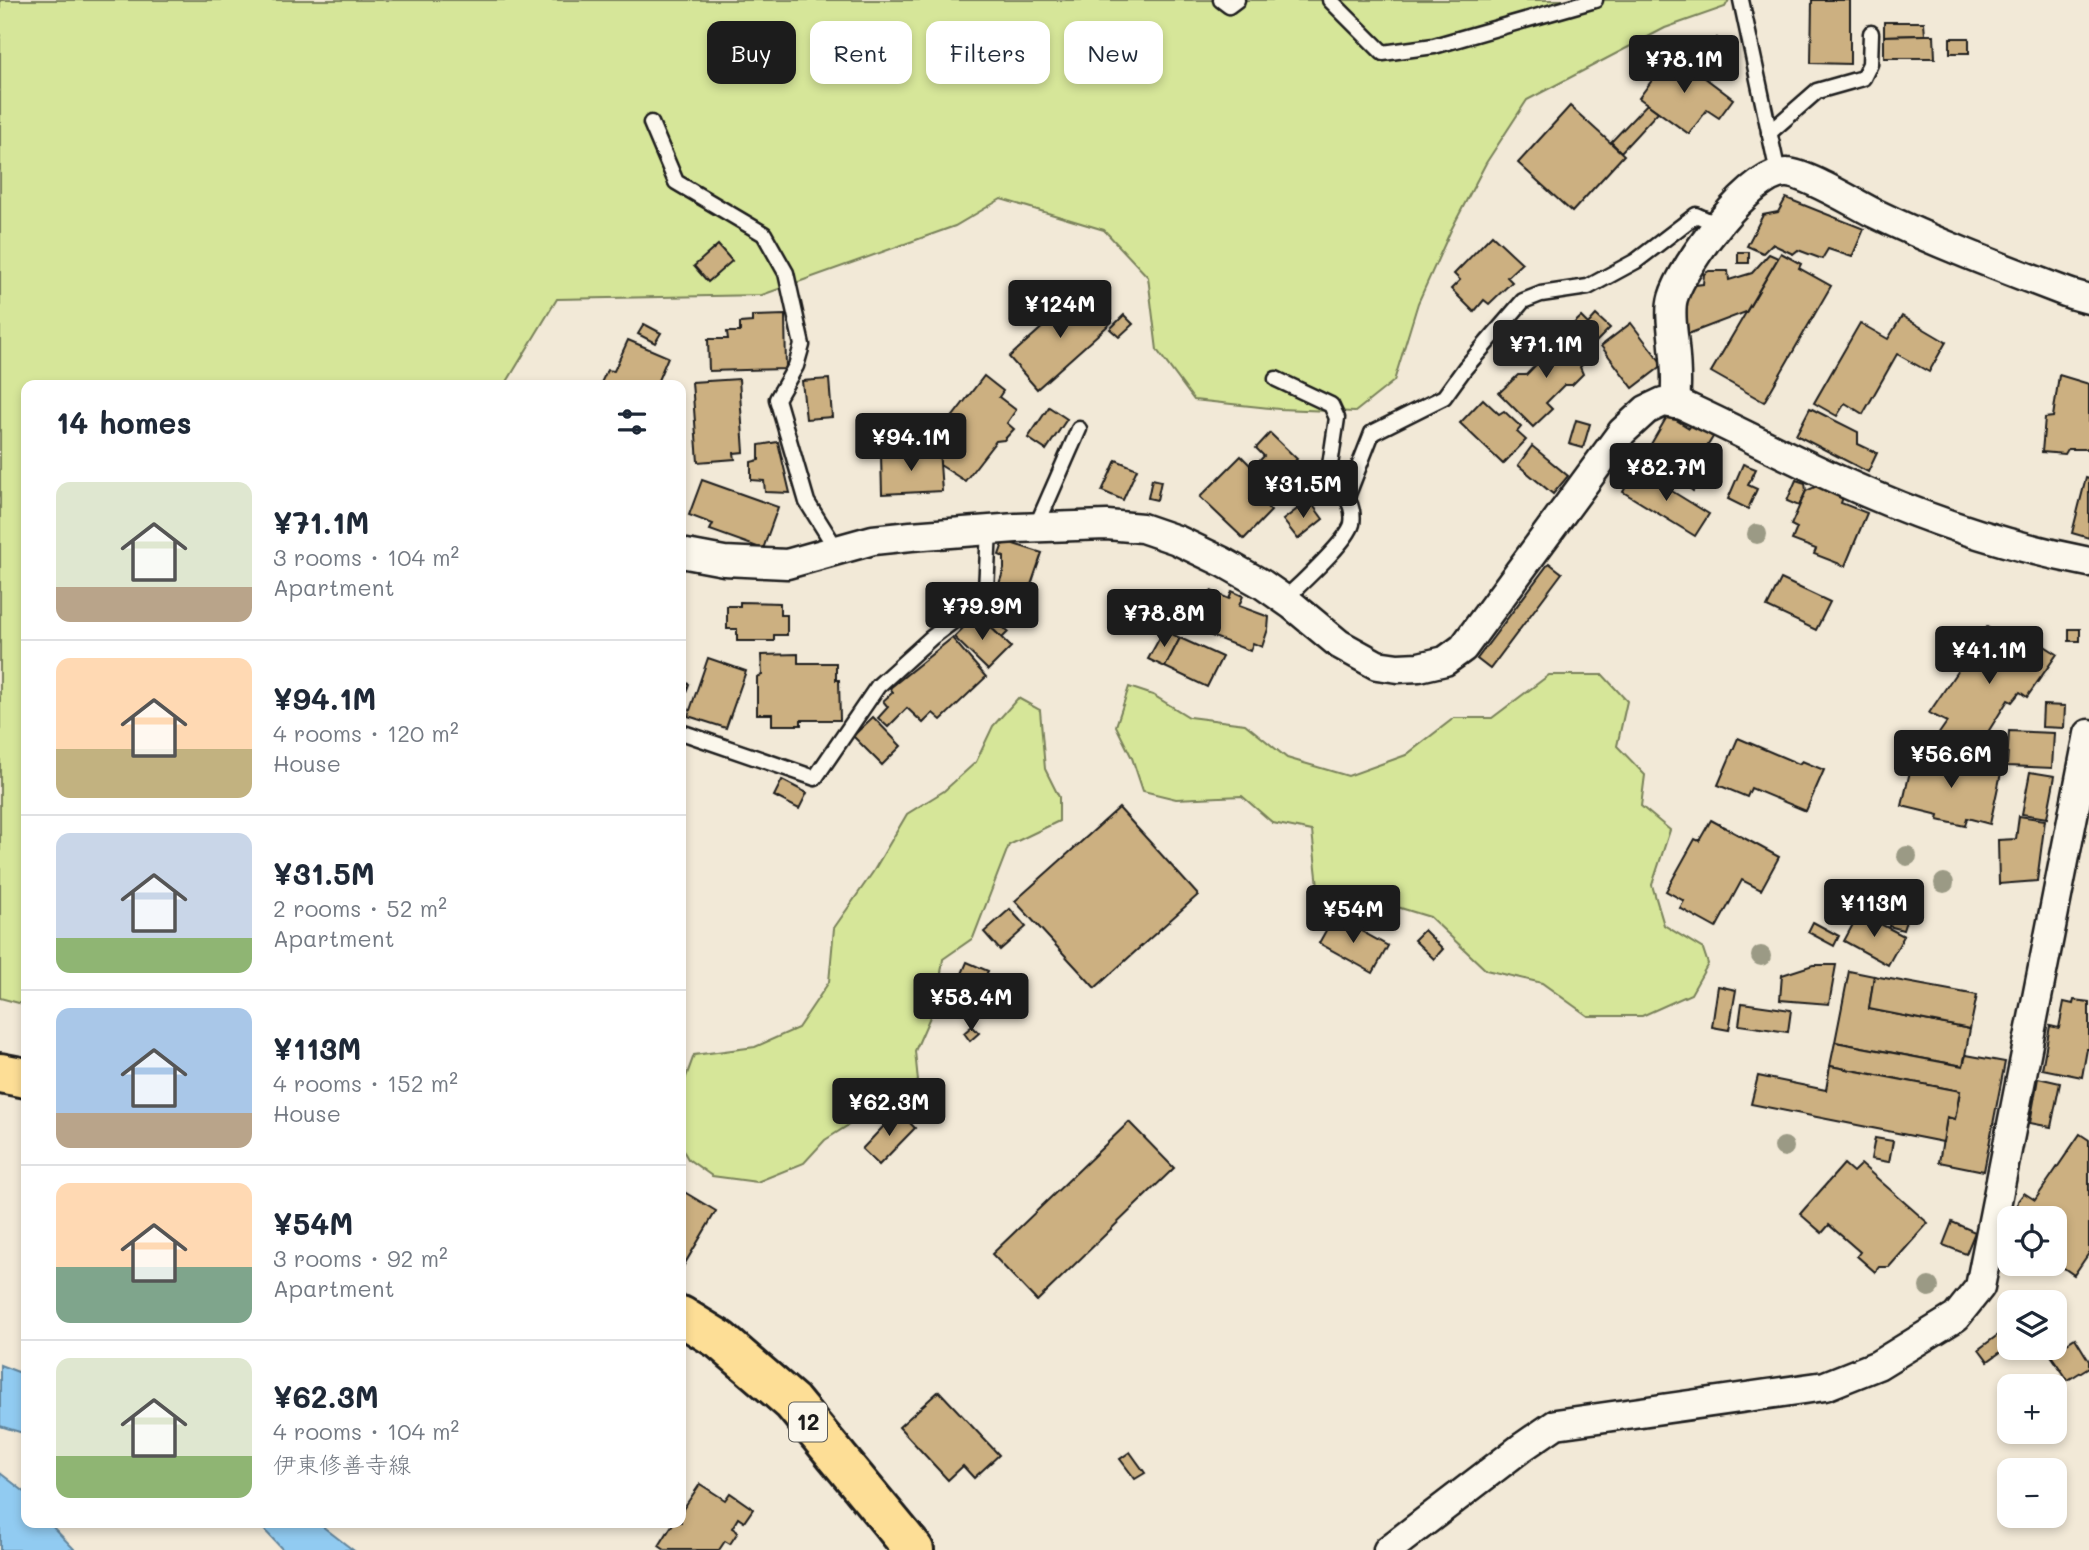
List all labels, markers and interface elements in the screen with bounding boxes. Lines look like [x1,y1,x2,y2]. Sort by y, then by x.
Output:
chip: Buy [707,21,796,84]
chip: Rent [810,21,912,84]
chip: Filters [926,21,1050,84]
chip: New [1064,21,1163,84]
pin: ¥78.1M [1627,36,1741,95]
text: ¥78.1M [1645,43,1723,73]
pin: ¥124M [1011,280,1109,340]
text: ¥124M [1024,288,1096,318]
pin: ¥71.1M [1489,320,1603,380]
text: ¥71.1M [1509,328,1583,358]
text: 14 homes [56,402,192,442]
icon: filters [613,403,651,441]
pin: ¥94.1M [854,414,968,473]
text: ¥94.1M [871,421,951,451]
pin: ¥82.7M [1609,444,1723,503]
text: ¥82.7M [1626,451,1706,481]
pin: ¥31.5M [1246,461,1360,520]
text: ¥31.5M [1264,468,1342,498]
text: ¥71.1M [273,502,369,542]
icon: home [112,510,196,594]
text: 3 rooms · 104 m² [273,542,459,572]
text: Apartment [273,572,395,602]
pin: ¥79.9M [925,582,1039,642]
text: ¥79.9M [941,590,1023,620]
pin: ¥78.8M [1107,590,1221,649]
text: ¥78.8M [1123,597,1205,627]
pin: ¥41.1M [1932,626,2046,686]
text: ¥41.1M [1951,634,2027,664]
text: ¥94.1M [273,678,377,718]
icon: home [112,686,196,770]
text: 4 rooms · 120 m² [273,718,459,748]
pin: ¥56.6M [1894,730,2008,790]
text: ¥56.6M [1910,738,1992,768]
text: House [273,748,341,778]
text: ¥31.5M [273,853,375,893]
icon: home [112,861,196,945]
pin: ¥113M [1825,880,1923,939]
pin: ¥54M [1312,886,1394,945]
text: ¥113M [1840,887,1908,917]
text: 2 rooms · 52 m² [273,893,447,923]
text: ¥54M [1322,893,1384,923]
text: Apartment [273,923,395,953]
pin: ¥58.4M [914,974,1028,1033]
text: ¥58.4M [929,981,1013,1011]
text: ¥113M [273,1028,362,1068]
icon: home [112,1036,196,1120]
text: 4 rooms · 152 m² [273,1068,458,1098]
pin: ¥62.3M [832,1078,946,1138]
text: ¥62.3M [848,1086,930,1116]
text: House [273,1098,341,1128]
text: ¥54M [273,1203,353,1243]
map controls [1997,1206,2067,1528]
button: locate [1997,1206,2067,1276]
icon: home [112,1211,196,1295]
text: 3 rooms · 92 m² [273,1243,448,1273]
text: Apartment [273,1273,395,1303]
button: layers [1997,1290,2067,1360]
button: + [1997,1374,2067,1444]
text: ¥62.3M [273,1376,379,1416]
icon: home [112,1386,196,1470]
road number: 12 [789,1402,827,1442]
text: 4 rooms · 104 m² [273,1416,459,1446]
text: 伊東修善寺線 [273,1449,411,1479]
button: − [1997,1458,2067,1528]

